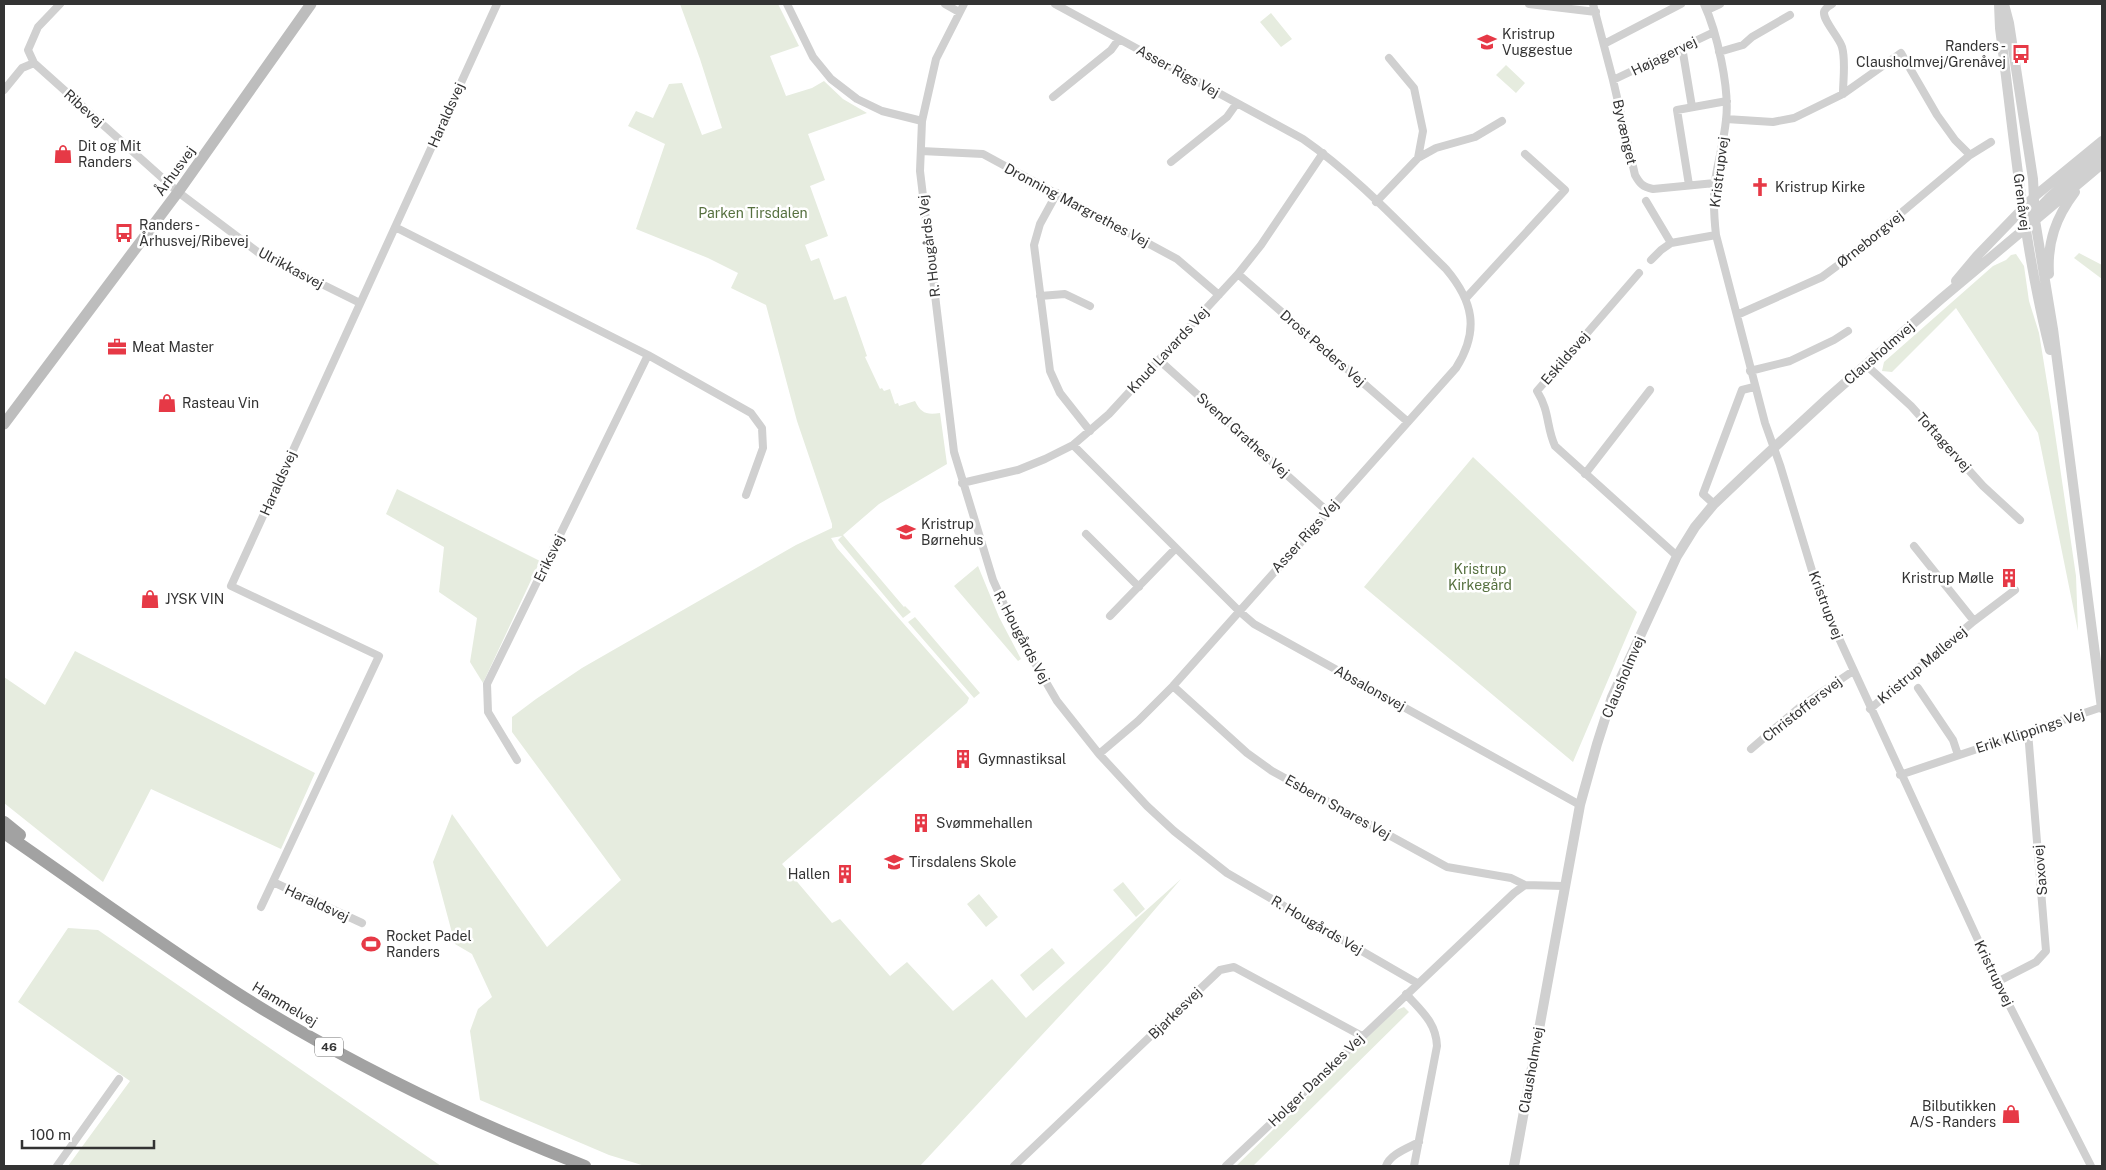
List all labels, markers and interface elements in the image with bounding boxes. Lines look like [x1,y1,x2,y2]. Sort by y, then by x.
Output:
place label: Kristrup Vuggestue [1502,26,1573,58]
school or university icon: Kristrup Vuggestue [1476,31,1498,53]
street label: Højagervej [1629,33,1699,79]
place label: Randers - Clausholmvej/Grenåvej [1856,38,2006,70]
street label: Asser Rigs Vej [1134,42,1222,100]
bus stop icon: Randers - Clausholmvej/Grenåvej [2010,43,2032,65]
street label: Haraldsvej [425,80,467,150]
street label: Ribevej [61,86,107,130]
street label: Byvænget [1610,98,1640,166]
street label: Kristrupvej [1707,136,1731,208]
place label: Dit og Mit Randers [78,138,141,170]
street label: Århusvej [150,142,198,199]
shop icon: Dit og Mit Randers [52,143,74,165]
street label: Dronning Margrethes Vej [1002,160,1152,250]
street label: Grenåvej [2011,172,2033,232]
church icon: Kristrup Kirke [1749,176,1771,198]
place label: Kristrup Kirke [1775,179,1865,195]
street label: R. Hougårds Vej [915,194,943,298]
park label: Parken Tirsdalen [698,205,808,221]
street label: Ørneborgvej [1834,207,1906,271]
place label: Randers - Århusvej/Ribevej [139,217,249,249]
bus stop icon: Randers - Århusvej/Ribevej [113,222,135,244]
street label: Ulrikkasvej [256,244,326,292]
street label: Knud Lavards Vej [1124,304,1212,396]
street label: Drost Peders Vej [1277,307,1369,389]
street label: Clausholmvej [1841,318,1917,388]
street label: Eskildsvej [1538,328,1592,388]
office icon: Meat Master [106,336,128,358]
place label: Meat Master [132,339,214,355]
street label: Svend Grathes Vej [1193,389,1293,481]
shop icon: Rasteau Vin [156,392,178,414]
place label: Rasteau Vin [182,395,259,411]
street label: Toftagervej [1913,409,1975,475]
street label: Haraldsvej [257,448,299,518]
street label: Asser Rigs Vej [1268,496,1342,576]
place label: Kristrup Børnehus [921,516,983,548]
school or university icon: Kristrup Børnehus [895,521,917,543]
street label: Eriksvej [531,532,567,584]
park label: Kristrup Kirkegård [1448,561,1512,593]
building icon: Kristrup Mølle [1998,567,2020,589]
street label: Kristrupvej [1806,569,1846,641]
place label: Kristrup Mølle [1901,570,1994,586]
shop icon: JYSK VIN [139,588,161,610]
street label: R. Hougårds Vej [991,588,1053,686]
place label: JYSK VIN [165,591,224,607]
street label: Kristrup Møllevej [1874,623,1970,707]
street label: Clausholmvej [1599,634,1647,720]
street label: Absalonsvej [1332,662,1408,714]
street label: Christoffersvej [1759,673,1845,745]
street label: Erik Klippings Vej [1974,706,2086,756]
building icon: Gymnastiksal [952,748,974,770]
place label: Gymnastiksal [978,751,1066,767]
street label: Esbern Snares Vej [1283,771,1393,843]
building icon: Svømmehallen [910,812,932,834]
place label: Svømmehallen [936,815,1032,831]
street label: Saxovej [2030,844,2050,896]
school or university icon: Tirsdalens Skole [883,851,905,873]
place label: Tirsdalens Skole [909,854,1016,870]
building icon: Hallen [834,863,856,885]
place label: Hallen [788,866,830,882]
street label: Haraldsvej [282,881,352,925]
street label: R. Hougårds Vej [1268,892,1366,958]
place label: Rocket Padel Randers [386,928,472,960]
sports icon: Rocket Padel Randers [360,933,382,955]
street label: Kristrupvej [1971,937,2017,1009]
street label: Hammelvej [250,978,320,1030]
street label: Bjarkesvej [1145,984,1205,1042]
street label: Clausholmvej [1516,1026,1546,1114]
street label: Holger Danskes Vej [1265,1030,1367,1130]
road number: 46 [315,1038,343,1056]
place label: Bilbutikken A/S - Randers [1910,1098,1996,1130]
shop icon: Bilbutikken A/S - Randers [2000,1103,2022,1125]
scale bar [22,1118,155,1150]
text: 100 m [30,1126,71,1143]

